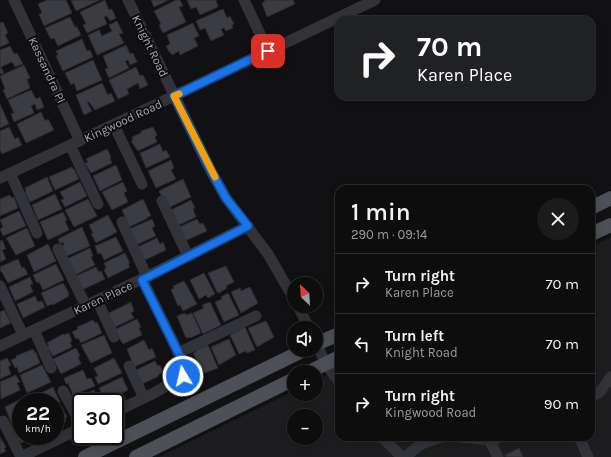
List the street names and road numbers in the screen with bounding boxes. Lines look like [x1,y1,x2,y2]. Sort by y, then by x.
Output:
street label: Knight Road [129,13,171,79]
street label: Kassandra Pl [26,35,68,105]
street label: Kingwood Road [82,97,164,145]
street label: Karen Place [71,278,135,318]

